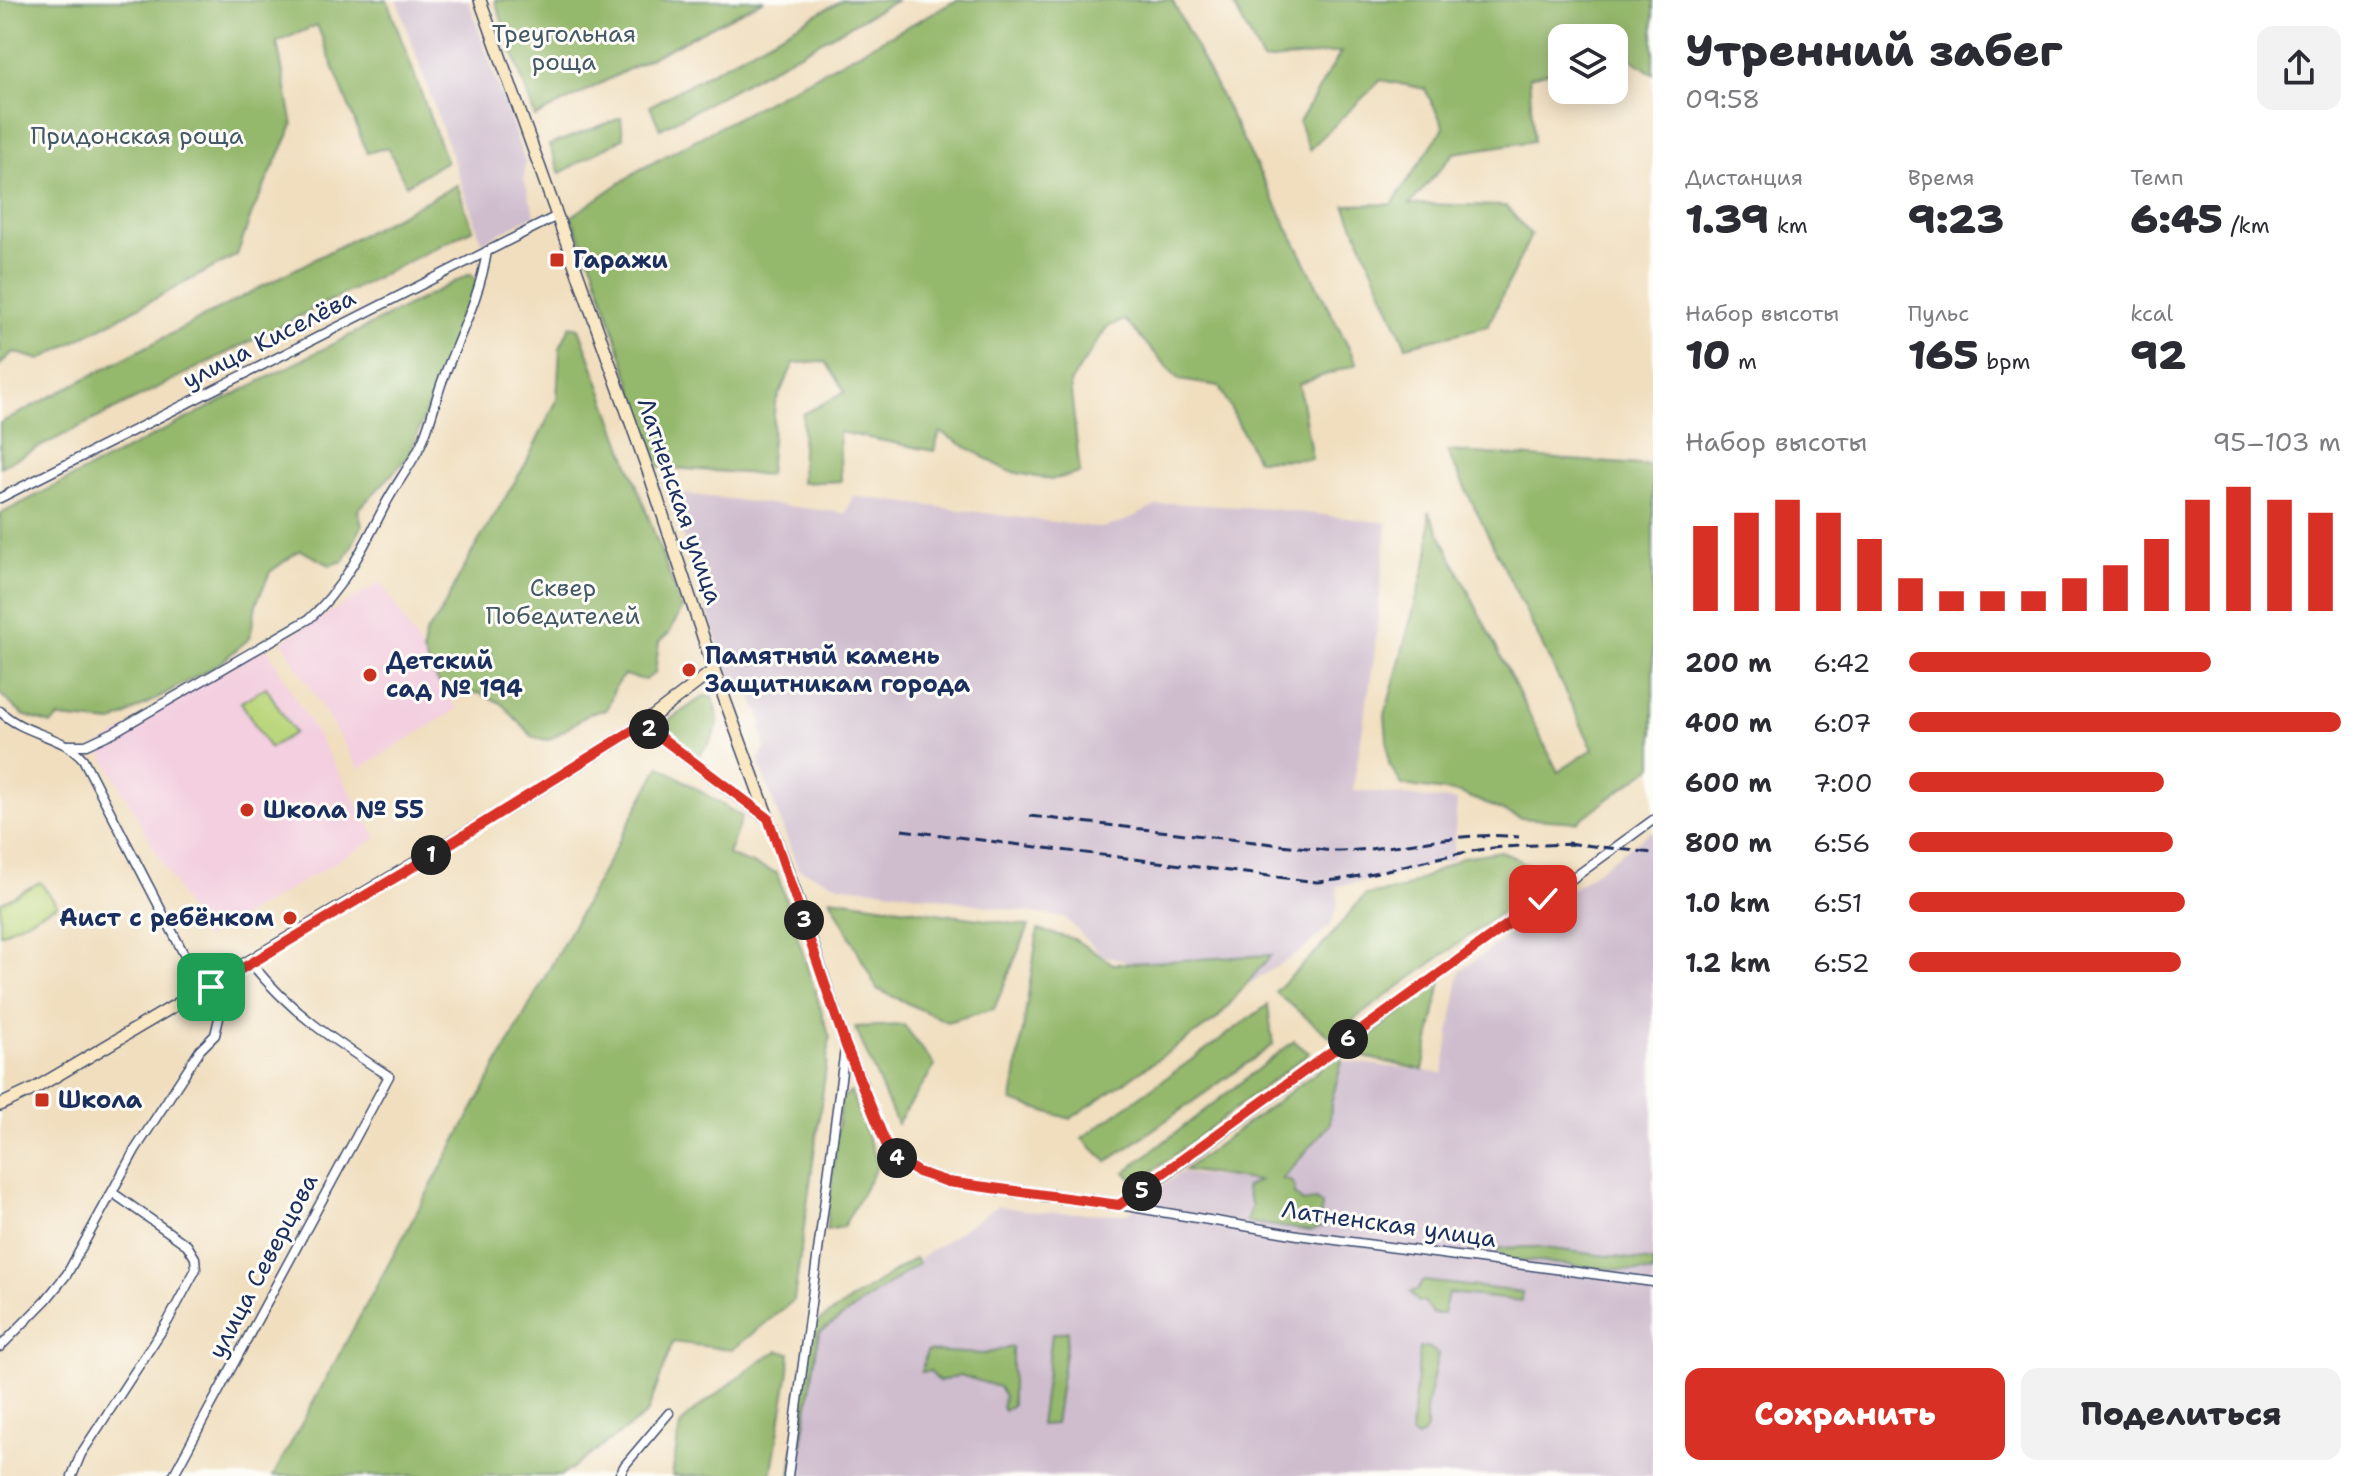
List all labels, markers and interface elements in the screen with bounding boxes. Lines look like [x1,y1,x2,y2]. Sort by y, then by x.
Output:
park label: Треугольная роща [492,18,636,78]
text: Утренний забег [1685,21,2063,80]
map controls [1548,24,1628,104]
button: layers [1548,24,1628,104]
button: share [2257,26,2341,110]
text: 09:58 [1685,81,1760,116]
park label: Придонская роща [30,120,244,152]
text: Дистанция [1685,163,1803,192]
text: Время [1908,163,1975,192]
text: Темп [2130,163,2184,192]
text: 1.39 [1685,192,1769,246]
text: 9:23 [1908,192,2004,246]
text: 6:45 [2130,192,2223,246]
text: km [1769,211,1808,240]
text: /km [2223,211,2270,240]
place label: Гаражи [573,244,668,276]
marker: Гаражи [548,251,566,269]
street label: улица Киселёва [177,282,361,396]
text: Набор высоты [1685,299,1839,328]
text: Пульс [1908,299,1969,328]
text: kcal [2130,299,2173,328]
text: 10 [1685,328,1730,382]
text: 165 [1908,328,1979,382]
text: 92 [2130,328,2186,382]
text: m [1730,347,1757,376]
text: bpm [1979,347,2030,376]
street label: Латненская улица [630,394,730,609]
text: Набор высоты [1685,424,1867,459]
text: 95–103 m [2213,424,2341,459]
park label: Сквер Победителей [486,572,640,632]
place label: Памятный камень Защитникам города [705,640,971,700]
place label: Детский сад № 194 [386,645,523,705]
text: 200 m [1685,645,1772,680]
text: 6:42 [1813,645,1870,680]
marker: Памятный камень Защитникам города [680,661,698,679]
marker: Детский сад № 194 [361,666,379,684]
text: 400 m [1685,705,1772,740]
text: 6:07 [1813,705,1872,740]
pin: 2 [629,709,669,749]
text: 2 [641,714,657,743]
text: 600 m [1685,765,1772,800]
text: 7:00 [1813,765,1873,800]
place label: Школа № 55 [263,794,424,826]
marker: Школа № 55 [238,801,256,819]
text: 800 m [1685,825,1772,860]
text: 6:56 [1813,825,1871,860]
pin: 1 [411,835,451,875]
text: 1 [426,840,436,869]
pin [1509,865,1577,933]
icon: check [1521,877,1565,921]
text: 1.0 km [1685,885,1770,920]
text: 6:51 [1813,885,1863,920]
pin: 3 [784,900,824,940]
place label: Аист с ребёнком [59,902,274,934]
text: 3 [796,905,812,934]
marker: Аист с ребёнком [281,909,299,927]
text: 1.2 km [1685,945,1770,980]
text: 6:52 [1813,945,1870,980]
pin [177,953,245,1021]
icon: arrive [189,965,233,1009]
pin: 6 [1328,1019,1368,1059]
text: 6 [1340,1024,1356,1053]
place label: Школа [58,1084,143,1116]
marker: Школа [33,1091,51,1109]
pin: 4 [877,1138,917,1178]
text: 4 [889,1143,905,1172]
street label: улица Северцова [201,1168,325,1364]
pin: 5 [1122,1171,1162,1211]
text: 5 [1135,1176,1149,1205]
street label: Латненская улица [1280,1193,1498,1255]
button: Сохранить [1685,1368,2005,1460]
button: Поделиться [2021,1368,2341,1460]

